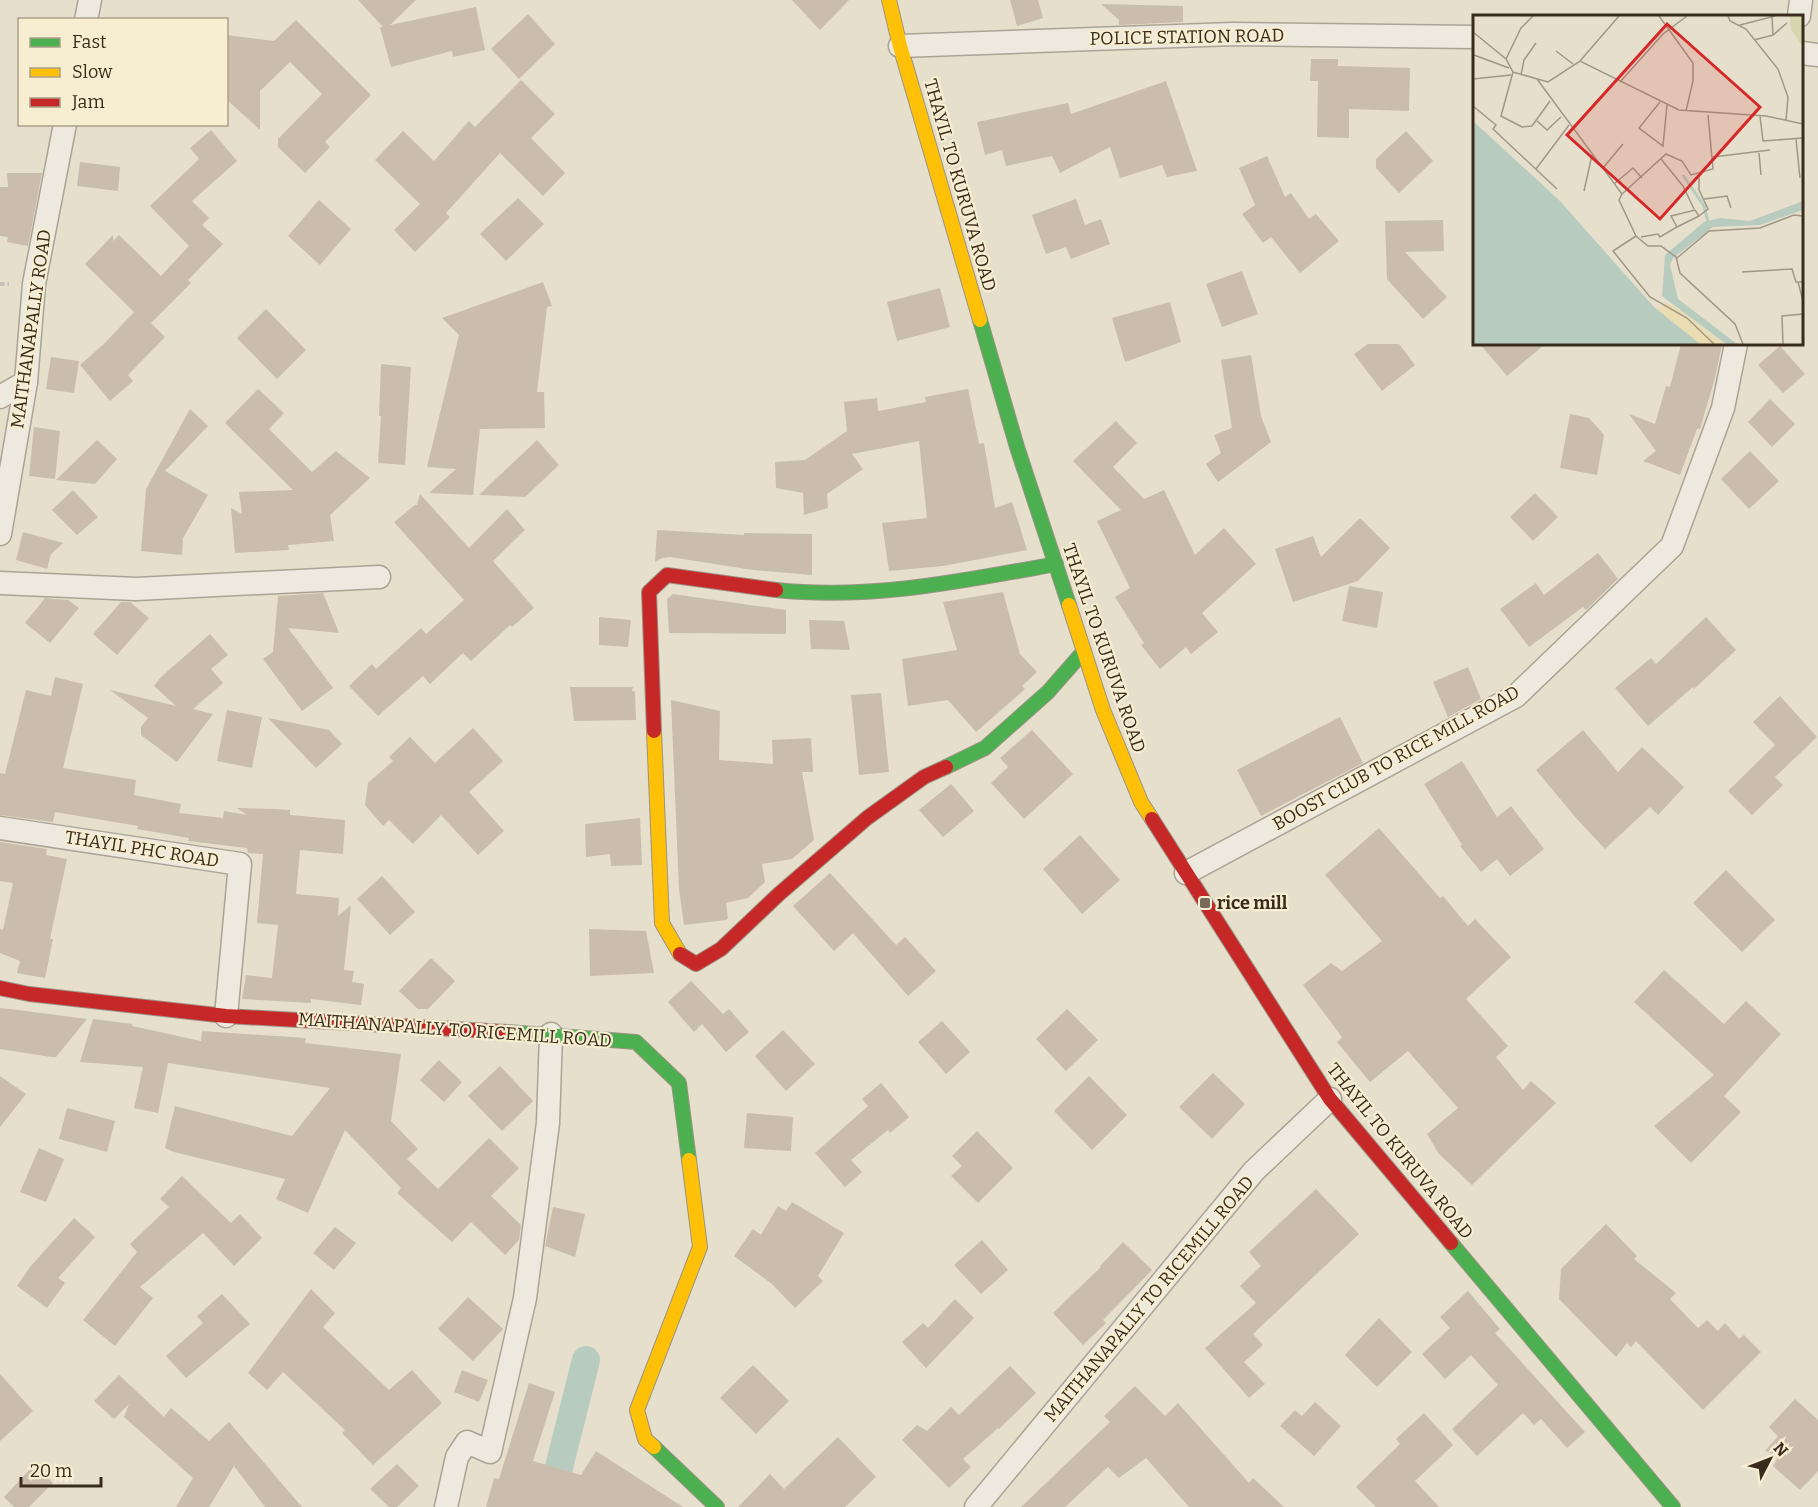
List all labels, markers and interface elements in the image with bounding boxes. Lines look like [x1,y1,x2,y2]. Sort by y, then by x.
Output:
inset map [1473,15,1803,345]
legend [18,18,228,126]
street label: POLICE STATION ROAD [1090,24,1284,50]
text: Fast [72,31,107,53]
text: Slow [72,61,113,83]
street label: THAYIL TO KURUVA ROAD [919,76,1001,294]
text: Jam [71,91,105,113]
street label: MAITHANAPALLY ROAD [6,228,56,430]
street label: THAYIL TO KURUVA ROAD [1058,540,1150,756]
street label: BOOST CLUB TO RICE MILL ROAD [1269,681,1523,835]
street label: THAYIL PHC ROAD [63,826,221,872]
place label: rice mill [1217,892,1288,914]
marker: rice mill [1198,896,1212,910]
street label: MAITHANAPALLY TO RICEMILL ROAD [297,1008,613,1052]
street label: THAYIL TO KURUVA ROAD [1322,1059,1478,1243]
street label: MAITHANAPALLY TO RICEMILL ROAD [1039,1171,1259,1427]
north arrow [1740,1429,1800,1489]
text: N [1770,1438,1792,1460]
scale bar [21,1450,100,1488]
text: 20 m [30,1460,72,1482]

